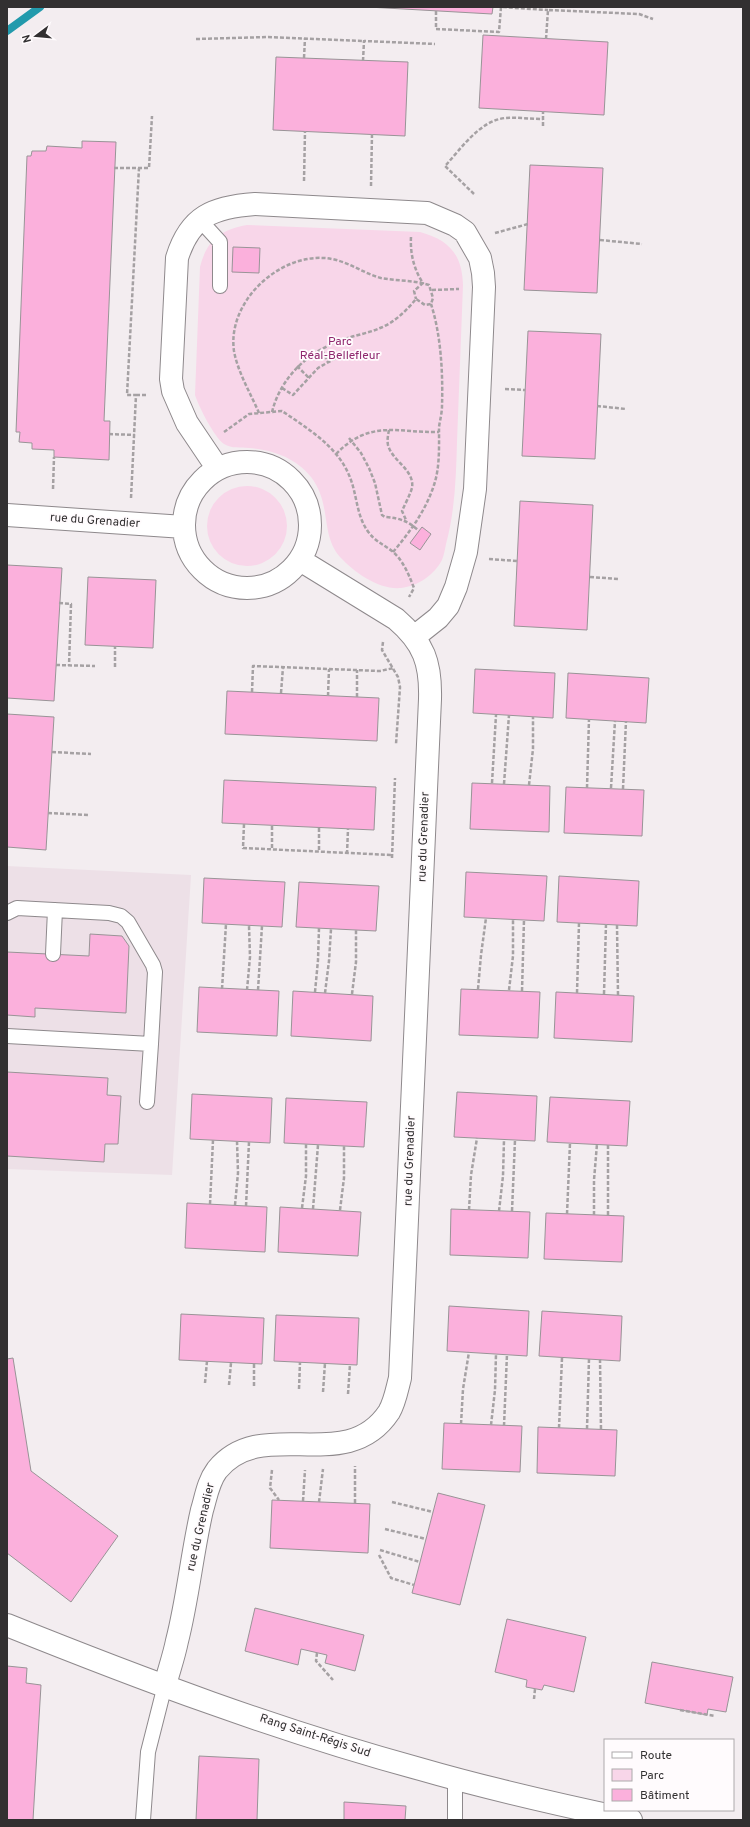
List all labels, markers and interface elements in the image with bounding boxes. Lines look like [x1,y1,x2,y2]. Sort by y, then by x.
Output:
north arrow [16,16,56,56]
text: N [20,33,35,44]
park label: Parc Réal-Bellefleur [300,334,380,364]
street label: rue du Grenadier [49,510,141,532]
street label: rue du Grenadier [414,791,434,882]
street label: rue du Grenadier [400,1115,420,1206]
street label: rue du Grenadier [183,1481,219,1573]
street label: Rang Saint-Régis Sud [258,1711,372,1761]
legend [604,1739,734,1811]
text: Route [640,1748,672,1764]
text: Parc [640,1768,664,1784]
text: Bâtiment [640,1788,690,1804]

